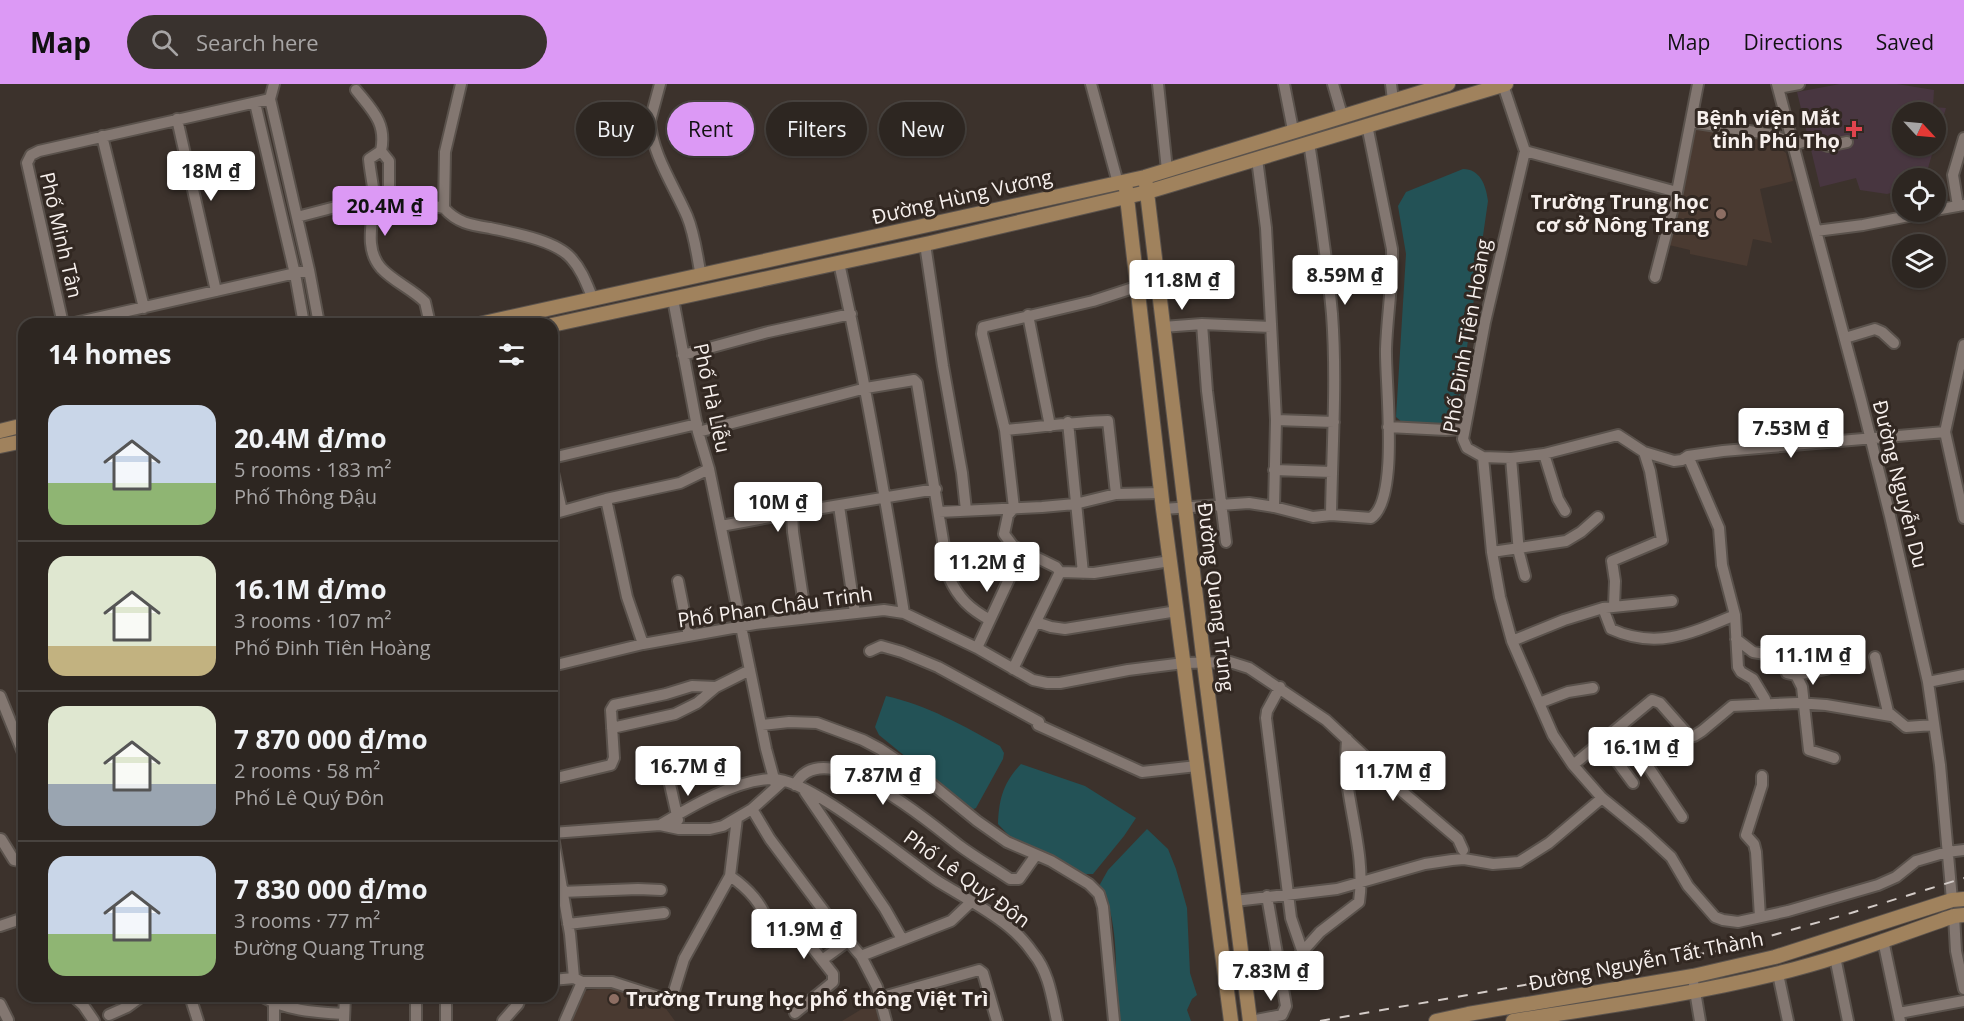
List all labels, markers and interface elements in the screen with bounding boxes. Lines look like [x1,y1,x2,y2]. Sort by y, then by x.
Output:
search box [127,15,547,69]
text: Map [30,23,91,61]
icon: search [148,26,181,59]
text: Search here [196,27,319,57]
text: Map [1667,28,1710,56]
text: Directions [1743,28,1843,56]
text: Saved [1876,28,1934,56]
chip: Buy [576,102,655,156]
chip: Rent [667,102,754,156]
chip: Filters [766,102,867,156]
chip: New [879,102,965,156]
north arrow [1892,102,1946,156]
map controls [1892,102,1946,288]
place label: Bệnh viện Mắt tỉnh Phú Thọ [1696,104,1840,154]
marker: Bệnh viện Mắt tỉnh Phú Thọ [1845,120,1863,138]
pin: 18M ₫ [169,151,253,202]
text: 18M ₫ [181,157,241,184]
street label: Đường Hùng Vương [869,163,1055,230]
button: locate [1892,168,1946,222]
street label: Phố Minh Tân [34,169,89,301]
pin: 20.4M ₫ [330,186,440,237]
place label: Trường Trung học cơ sở Nông Trang [1531,188,1710,238]
text: 20.4M ₫ [346,192,424,219]
marker: Trường Trung học cơ sở Nông Trang [1714,207,1728,221]
button: layers [1892,234,1946,288]
street label: Phố Đinh Tiên Hoàng [1436,237,1497,435]
pin: 8.59M ₫ [1290,255,1400,306]
pin: 11.8M ₫ [1127,260,1237,311]
text: 8.59M ₫ [1306,261,1384,288]
text: 11.8M ₫ [1143,266,1221,293]
text: 14 homes [48,336,172,372]
icon: filters [495,338,528,371]
street label: Phố Hà Liễu [688,341,737,455]
street label: Đường Nguyễn Du [1867,397,1934,571]
pin: 7.53M ₫ [1736,408,1846,459]
text: 7.53M ₫ [1752,414,1830,441]
text: 20.4M ₫/mo [234,420,387,456]
icon: home [96,429,168,501]
text: 5 rooms · 183 m² [234,456,392,483]
pin: 10M ₫ [736,482,820,533]
text: Phố Thông Đậu [234,483,377,510]
text: 10M ₫ [748,488,808,515]
street label: Đường Quang Trung [1192,501,1241,693]
pin: 11.2M ₫ [932,542,1042,593]
text: 11.2M ₫ [948,548,1026,575]
text: 16.1M ₫/mo [234,571,387,607]
street label: Phố Phan Châu Trinh [676,579,874,634]
icon: home [96,580,168,652]
text: 3 rooms · 107 m² [234,607,392,634]
text: Phố Đinh Tiên Hoàng [234,634,431,661]
pin: 11.1M ₫ [1758,635,1868,686]
text: 11.1M ₫ [1774,641,1852,668]
text: 7 870 000 ₫/mo [234,721,428,757]
pin: 16.1M ₫ [1586,727,1696,778]
icon: home [96,730,168,802]
text: 16.1M ₫ [1602,733,1680,760]
pin: 16.7M ₫ [633,746,743,797]
pin: 11.7M ₫ [1338,751,1448,802]
text: 16.7M ₫ [649,752,727,779]
pin: 7.87M ₫ [828,755,938,806]
text: 2 rooms · 58 m² [234,757,380,784]
text: 11.7M ₫ [1354,757,1432,784]
text: 7.87M ₫ [844,761,922,788]
text: Phố Lê Quý Đôn [234,784,384,811]
street label: Phố Lê Quý Đôn [899,824,1036,934]
text: 7 830 000 ₫/mo [234,871,428,907]
icon: home [96,880,168,952]
text: 3 rooms · 77 m² [234,907,380,934]
pin: 11.9M ₫ [749,909,859,960]
text: 11.9M ₫ [765,915,843,942]
street label: Đường Nguyễn Tất Thành [1526,924,1766,997]
text: Đường Quang Trung [234,934,424,961]
pin: 7.83M ₫ [1216,951,1326,1002]
text: 7.83M ₫ [1232,957,1310,984]
place label: Trường Trung học phổ thông Việt Trì [626,985,988,1012]
marker: Trường Trung học phổ thông Việt Trì [607,992,621,1006]

